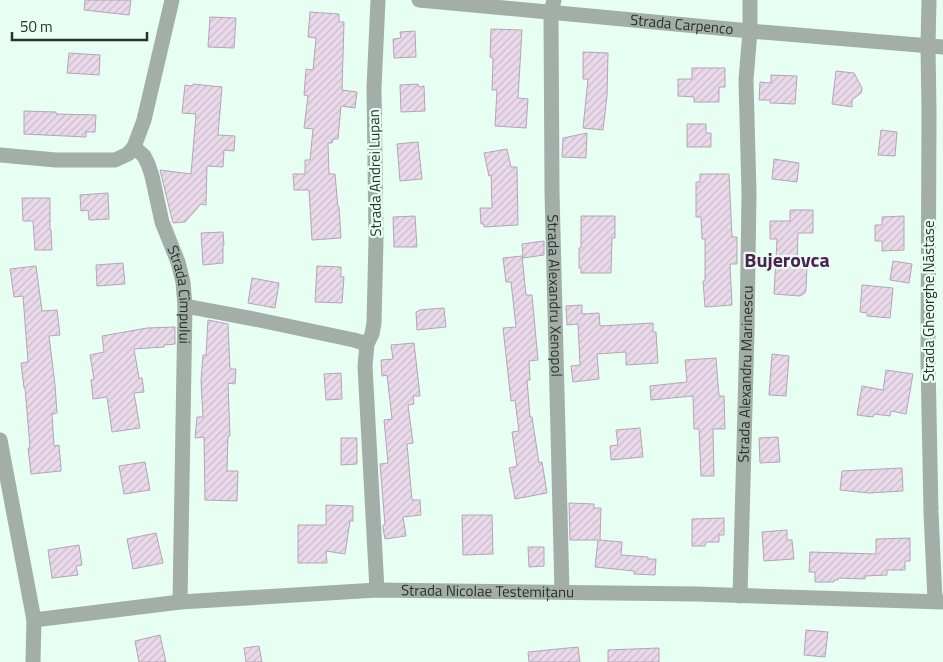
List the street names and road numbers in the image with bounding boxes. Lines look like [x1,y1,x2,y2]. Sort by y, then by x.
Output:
street label: Strada Carpenco [629,8,735,40]
street label: Strada Andrei Lupan [362,109,387,237]
street label: Strada Alexandru Xenopol [542,214,569,377]
street label: Strada Gheorghe Năstase [917,220,940,382]
street label: Strada Cîmpului [161,242,197,344]
street label: Strada Alexandru Marinescu [732,285,759,463]
street label: Strada Nicolae Testemițanu [401,578,574,603]

